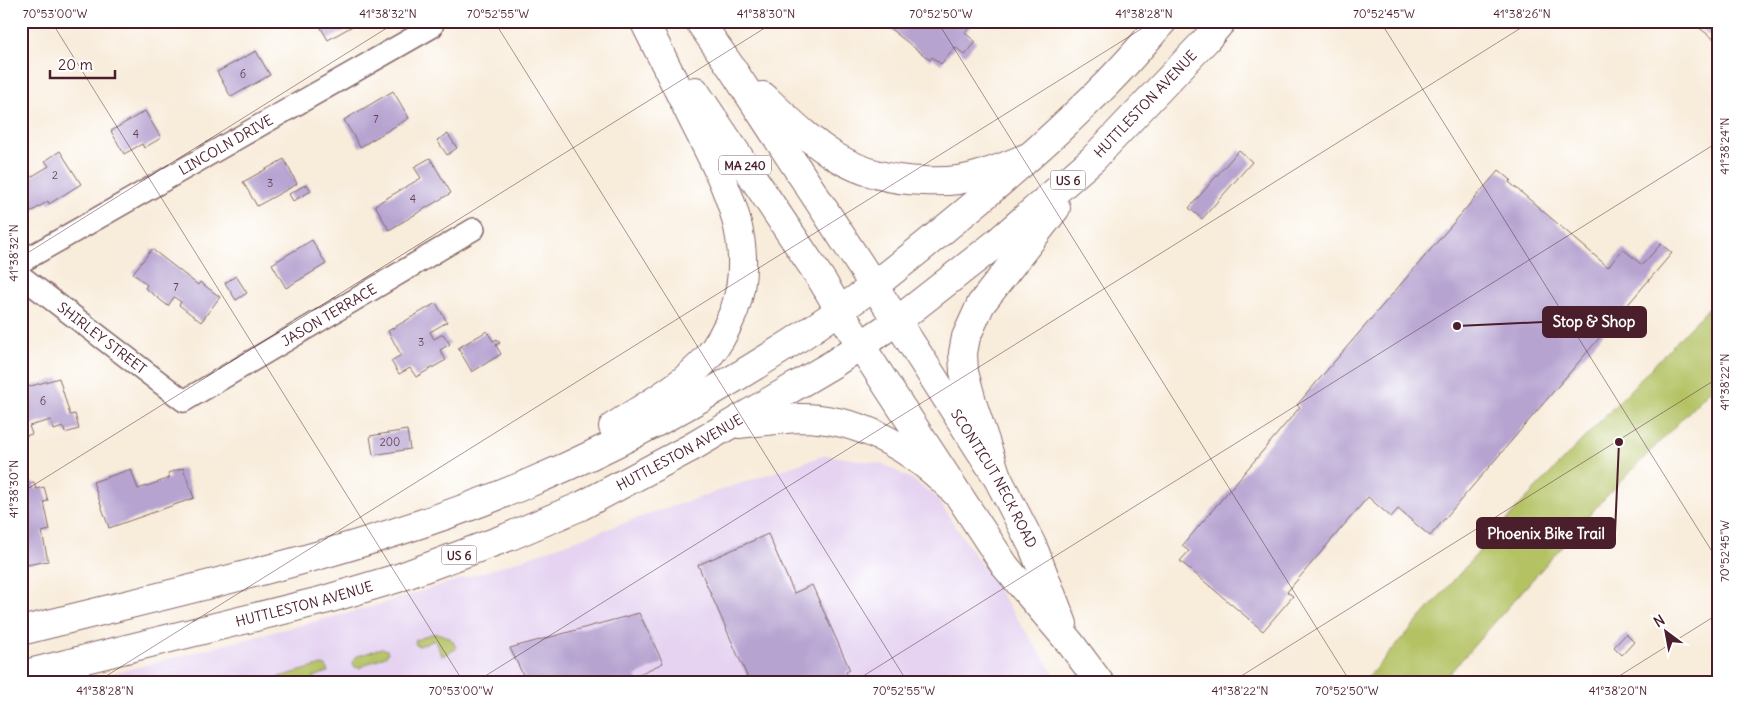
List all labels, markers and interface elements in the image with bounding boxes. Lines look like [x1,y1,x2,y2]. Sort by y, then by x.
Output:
text: 70°53'00"W [23,6,87,21]
text: 41°38'32"N [359,6,417,21]
text: 70°52'55"W [467,6,529,21]
text: 41°38'30"N [737,6,795,21]
text: 70°52'50"W [909,6,973,21]
text: 41°38'28"N [1115,6,1173,21]
text: 70°52'45"W [1353,6,1415,21]
text: 41°38'26"N [1493,6,1551,21]
street label: HUTTLESTON AVENUE [1090,46,1201,161]
scale bar [50,48,115,80]
text: 20 m [58,55,93,74]
house number: 6 [240,67,246,81]
street label: LINCOLN DRIVE [175,111,276,179]
house number: 7 [373,112,379,126]
text: 41°38'24"N [1717,117,1732,175]
house number: 4 [133,127,139,141]
road number: MA 240 [719,156,771,174]
house number: 2 [52,168,58,182]
road number: US 6 [1050,170,1086,190]
house number: 3 [267,176,273,190]
house number: 4 [410,192,416,206]
text: 41°38'32"N [6,224,21,282]
house number: 7 [173,280,179,294]
street label: JASON TERRACE [278,280,380,350]
street label: SHIRLEY STREET [54,298,150,378]
callout: Stop & Shop [1543,307,1646,337]
text: Stop & Shop [1553,312,1636,332]
house number: 3 [418,335,424,349]
text: 41°38'22"N [1717,353,1732,411]
house number: 6 [40,394,46,408]
street label: SCONTICUT NECK ROAD [947,406,1041,551]
street label: HUTTLESTON AVENUE [613,410,746,495]
house number: 200 [380,435,400,449]
text: 41°38'30"N [6,460,21,518]
callout: Phoenix Bike Trail [1477,518,1615,548]
text: 70°52'45"W [1717,520,1732,582]
text: Phoenix Bike Trail [1487,524,1605,543]
road number: US 6 [442,546,476,564]
street label: HUTTLESTON AVENUE [234,577,375,631]
north arrow [1642,606,1692,656]
text: N [1650,611,1668,631]
text: 41°38'28"N [76,683,134,698]
text: 70°53'00"W [429,683,493,698]
text: 70°52'55"W [873,683,935,698]
text: 41°38'22"N [1211,683,1269,698]
text: 70°52'50"W [1315,683,1379,698]
text: 41°38'20"N [1589,683,1647,698]

